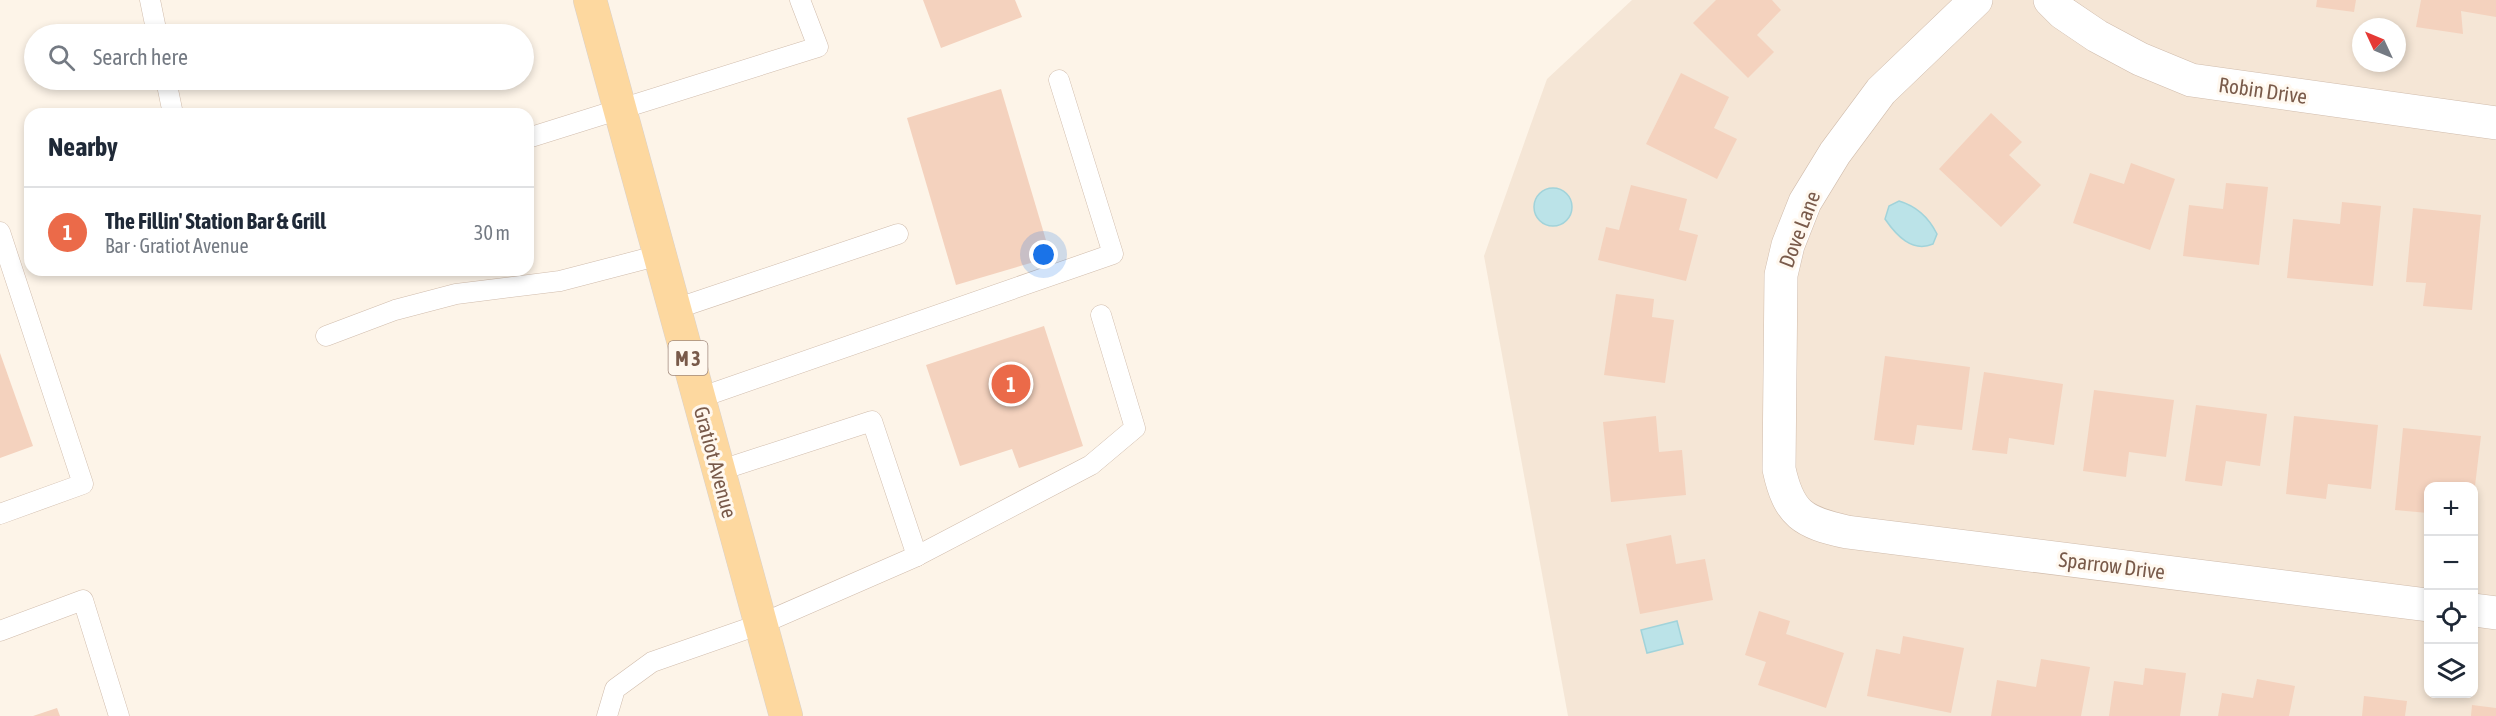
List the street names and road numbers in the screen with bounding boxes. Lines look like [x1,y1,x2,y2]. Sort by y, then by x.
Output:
street label: Robin Drive [2217,72,2309,108]
street label: Dove Lane [1773,187,1825,271]
road number: M 3 [668,341,708,375]
street label: Gratiot Avenue [690,404,742,520]
street label: Sparrow Drive [2058,547,2166,583]

